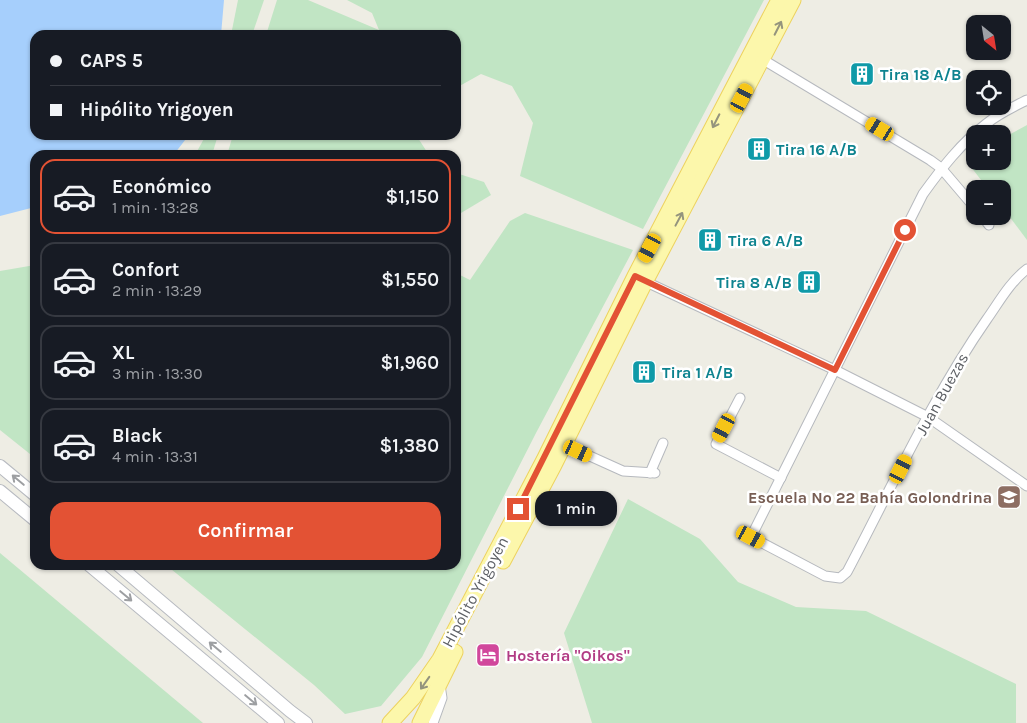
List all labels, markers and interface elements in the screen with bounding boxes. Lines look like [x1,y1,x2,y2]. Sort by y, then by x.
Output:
north arrow [966,15,1011,60]
map controls [966,15,1011,225]
one-way arrow [774,21,783,36]
text: CAPS 5 [80,50,143,72]
building icon: Tira 18 A/B [849,61,875,87]
place label: Tira 18 A/B [880,65,961,84]
button: locate [966,70,1011,115]
car [728,81,755,115]
text: Hipólito Yrigoyen [80,99,234,121]
one-way arrow [711,113,721,128]
car [863,115,896,143]
button: + [966,125,1011,170]
building icon: Tira 16 A/B [746,136,772,162]
place label: Tira 16 A/B [776,140,857,159]
icon: car [52,174,97,219]
text: Económico [112,176,212,198]
button: − [966,180,1011,225]
text: $1,150 [386,186,439,208]
text: 1 min · 13:28 [112,198,198,217]
one-way arrow [674,212,684,227]
route start [894,219,916,241]
building icon: Tira 6 A/B [697,227,723,253]
car [636,231,663,265]
place label: Tira 6 A/B [728,231,803,250]
icon: car [52,257,97,302]
text: Confort [112,259,179,281]
text: $1,550 [381,269,439,291]
building icon: Tira 8 A/B [796,269,822,295]
place label: Tira 8 A/B [716,273,792,292]
text: 2 min · 13:29 [112,281,202,300]
icon: car [52,340,97,385]
text: XL [112,342,134,364]
street label: Juan Buezas [912,350,972,438]
text: $1,960 [380,352,439,374]
building icon: Tira 1 A/B [631,359,657,385]
place label: Tira 1 A/B [662,363,733,382]
text: 3 min · 13:30 [112,364,202,383]
car [710,411,737,445]
icon: car [52,423,97,468]
text: Black [112,425,163,447]
text: $1,380 [379,435,439,457]
car [561,438,594,464]
text: 4 min · 13:31 [112,447,198,466]
car [887,452,914,486]
one-way arrow [11,475,24,486]
school or university icon: Escuela Nº 22 Bahía Golondrina [996,484,1022,510]
place label: Escuela Nº 22 Bahía Golondrina [748,488,992,507]
callout: 1 min [536,492,618,526]
route end [507,498,529,520]
text: 1 min [556,499,596,518]
button: Confirmar [50,502,441,560]
car [734,523,767,551]
street label: Hipólito Yrigoyen [438,533,512,651]
one-way arrow [119,591,132,602]
one-way arrow [209,642,222,653]
hotel icon: Hostería "Oikos" [475,642,501,668]
place label: Hostería "Oikos" [506,646,630,665]
one-way arrow [419,676,430,689]
one-way arrow [244,695,257,706]

